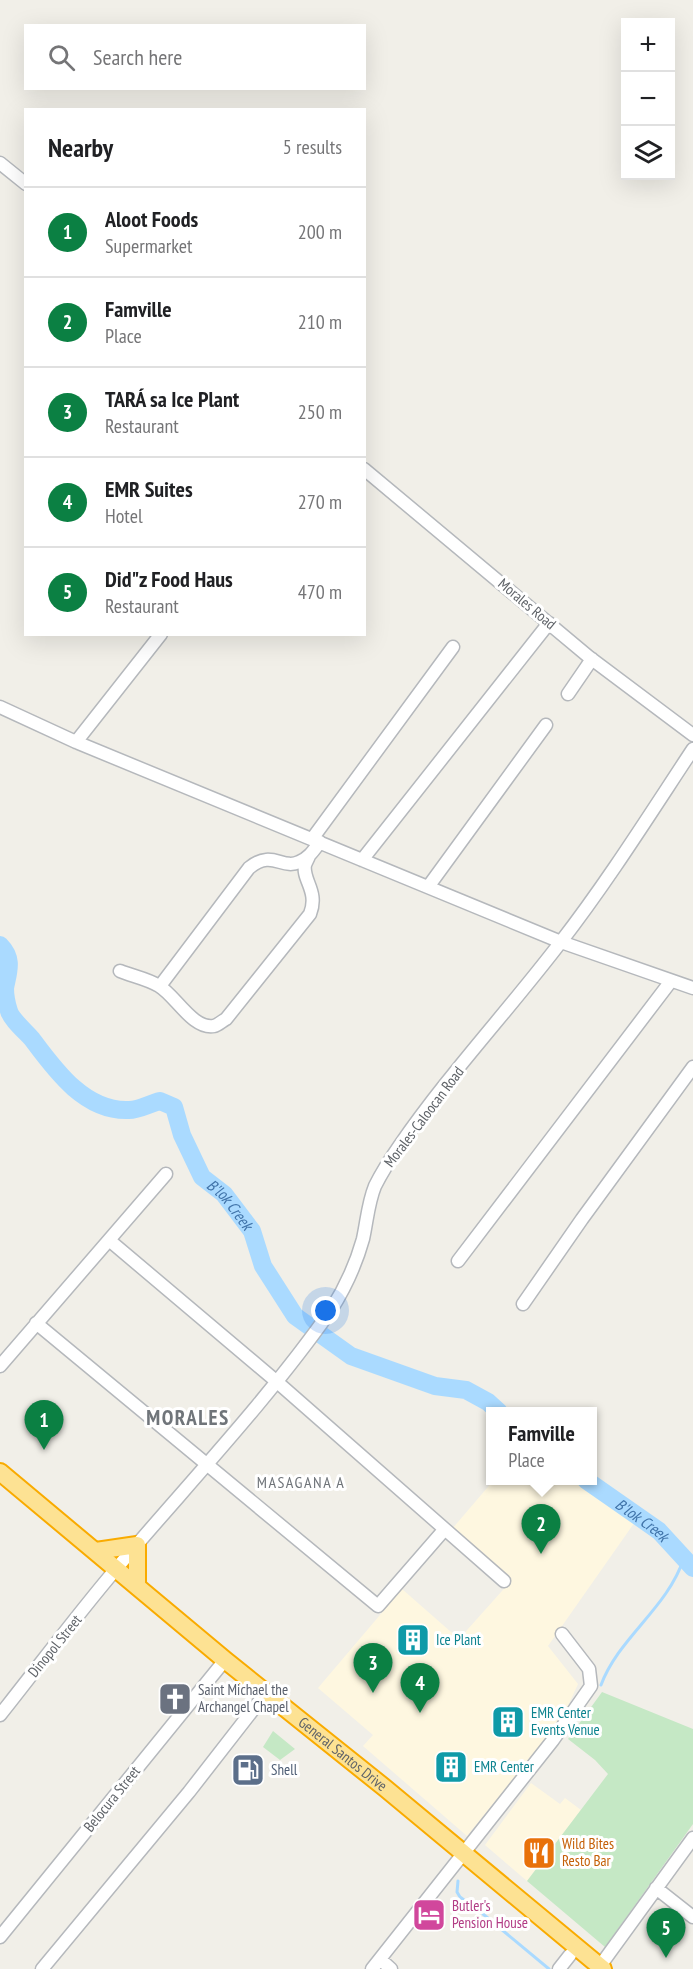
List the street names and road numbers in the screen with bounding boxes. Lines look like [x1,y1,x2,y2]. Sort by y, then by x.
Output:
street label: Morales Road [495,574,560,633]
street label: Morales-Caloocan Road [380,1063,468,1171]
street label: Dinopol Street [24,1611,86,1681]
street label: General Santos Drive [295,1713,391,1795]
street label: Belocura Street [79,1762,144,1836]

